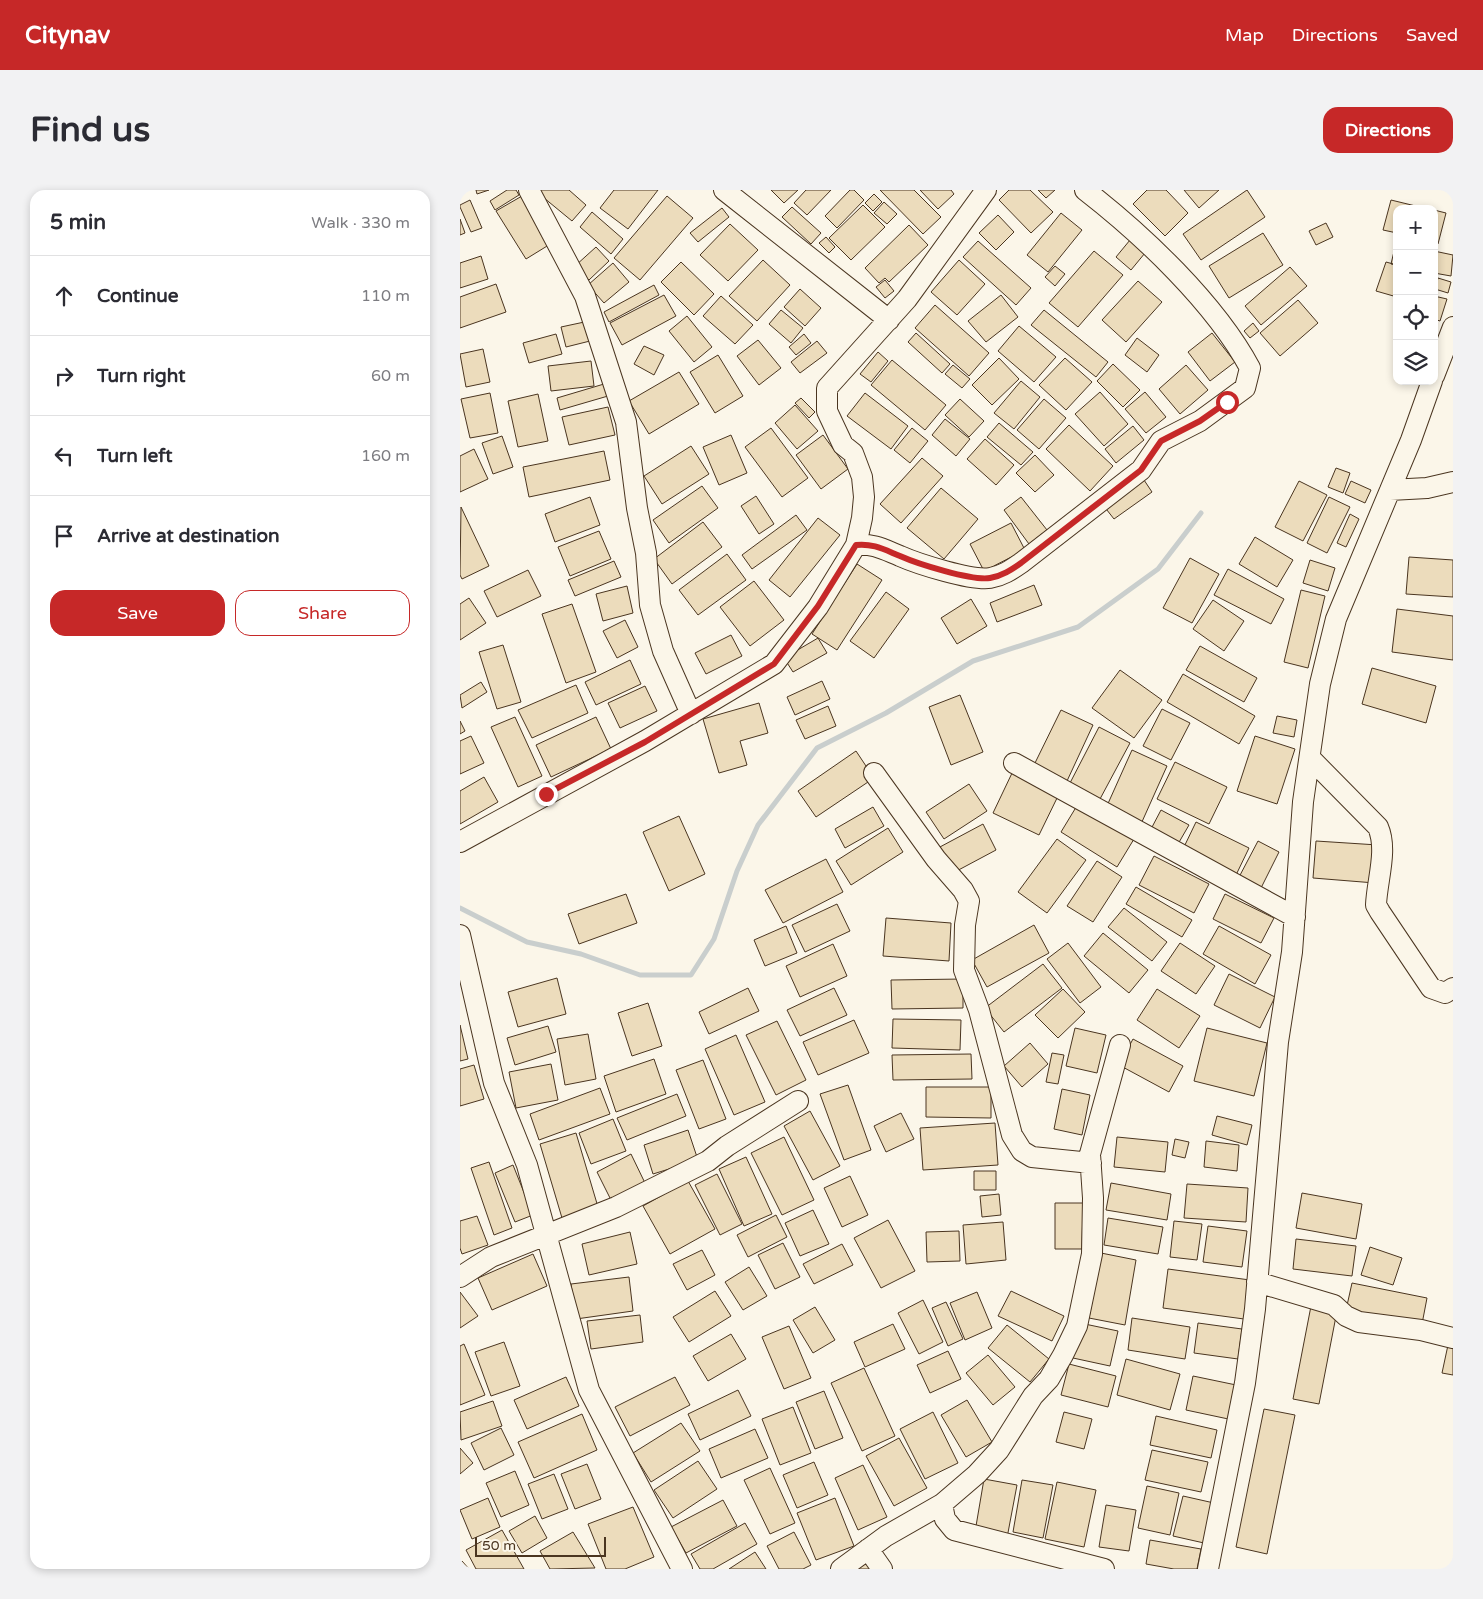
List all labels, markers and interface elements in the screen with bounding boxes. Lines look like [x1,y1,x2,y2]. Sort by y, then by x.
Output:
text: Citynav [25,21,110,50]
text: Map [1225,24,1264,46]
text: Directions [1292,24,1378,46]
text: Saved [1406,24,1458,46]
button: Directions [1323,107,1453,153]
text: Find us [30,109,150,151]
map controls [1393,205,1438,385]
button: + [1393,205,1438,250]
text: 5 min [50,210,106,235]
text: Walk · 330 m [311,213,410,233]
button: − [1393,250,1438,295]
icon: ahead [50,282,78,310]
text: Continue [97,285,179,307]
text: 110 m [361,286,410,306]
button: locate [1393,295,1438,340]
button: layers [1393,340,1438,385]
icon: right [50,362,78,390]
text: Turn right [97,365,185,387]
text: 60 m [371,366,410,386]
route start [1216,391,1239,414]
icon: left [50,442,78,470]
text: Turn left [97,445,173,467]
text: 160 m [361,446,410,466]
icon: arrive [50,522,78,550]
text: Arrive at destination [97,525,280,547]
button: Save [50,590,225,636]
button: Share [235,590,410,636]
route end [535,783,558,806]
scale bar [475,1534,606,1557]
text: 50 m [482,1537,516,1554]

